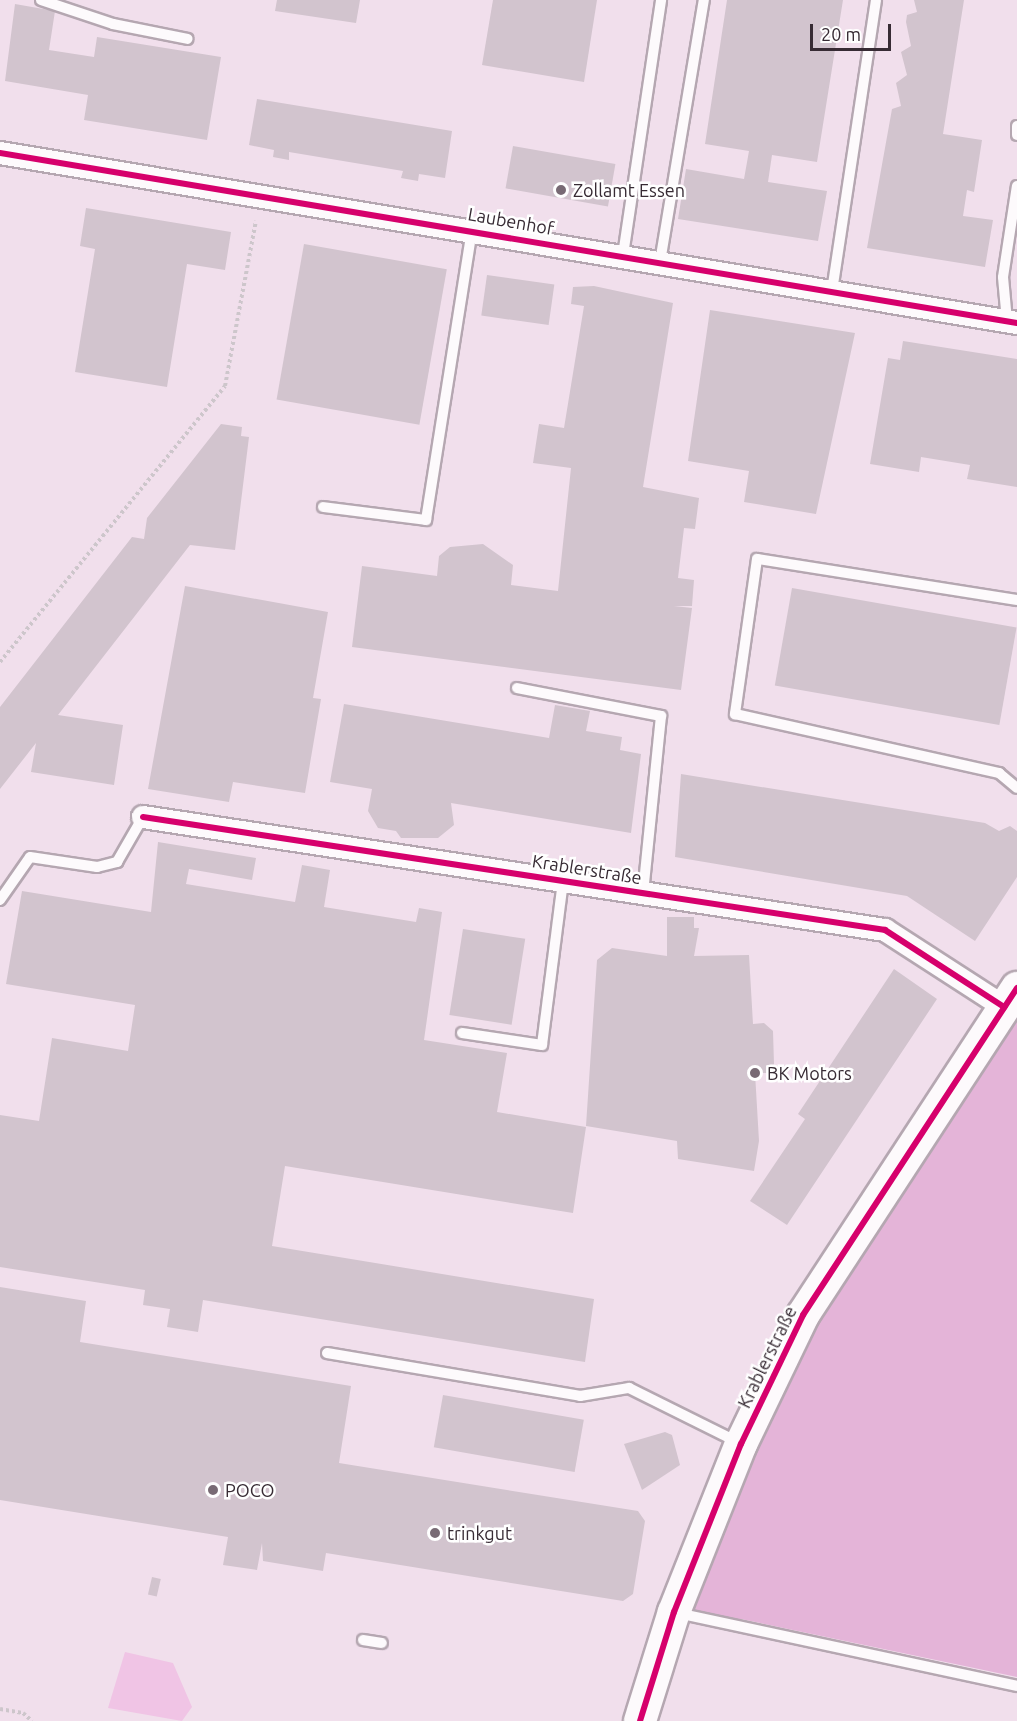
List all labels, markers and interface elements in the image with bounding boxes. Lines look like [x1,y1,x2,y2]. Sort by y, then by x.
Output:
scale bar [813,12,894,50]
text: 20 m [821,24,861,44]
place label: Zollamt Essen [573,179,685,201]
marker: Zollamt Essen [554,183,568,197]
street label: Laubenhof [466,203,556,239]
street label: Krablerstraße [531,850,643,888]
place label: BK Motors [767,1062,852,1084]
marker: BK Motors [748,1066,762,1080]
street label: Krablerstraße [733,1302,801,1412]
place label: POCO [225,1479,275,1501]
marker: POCO [206,1483,220,1497]
place label: trinkgut [447,1522,512,1544]
marker: trinkgut [428,1526,442,1540]

